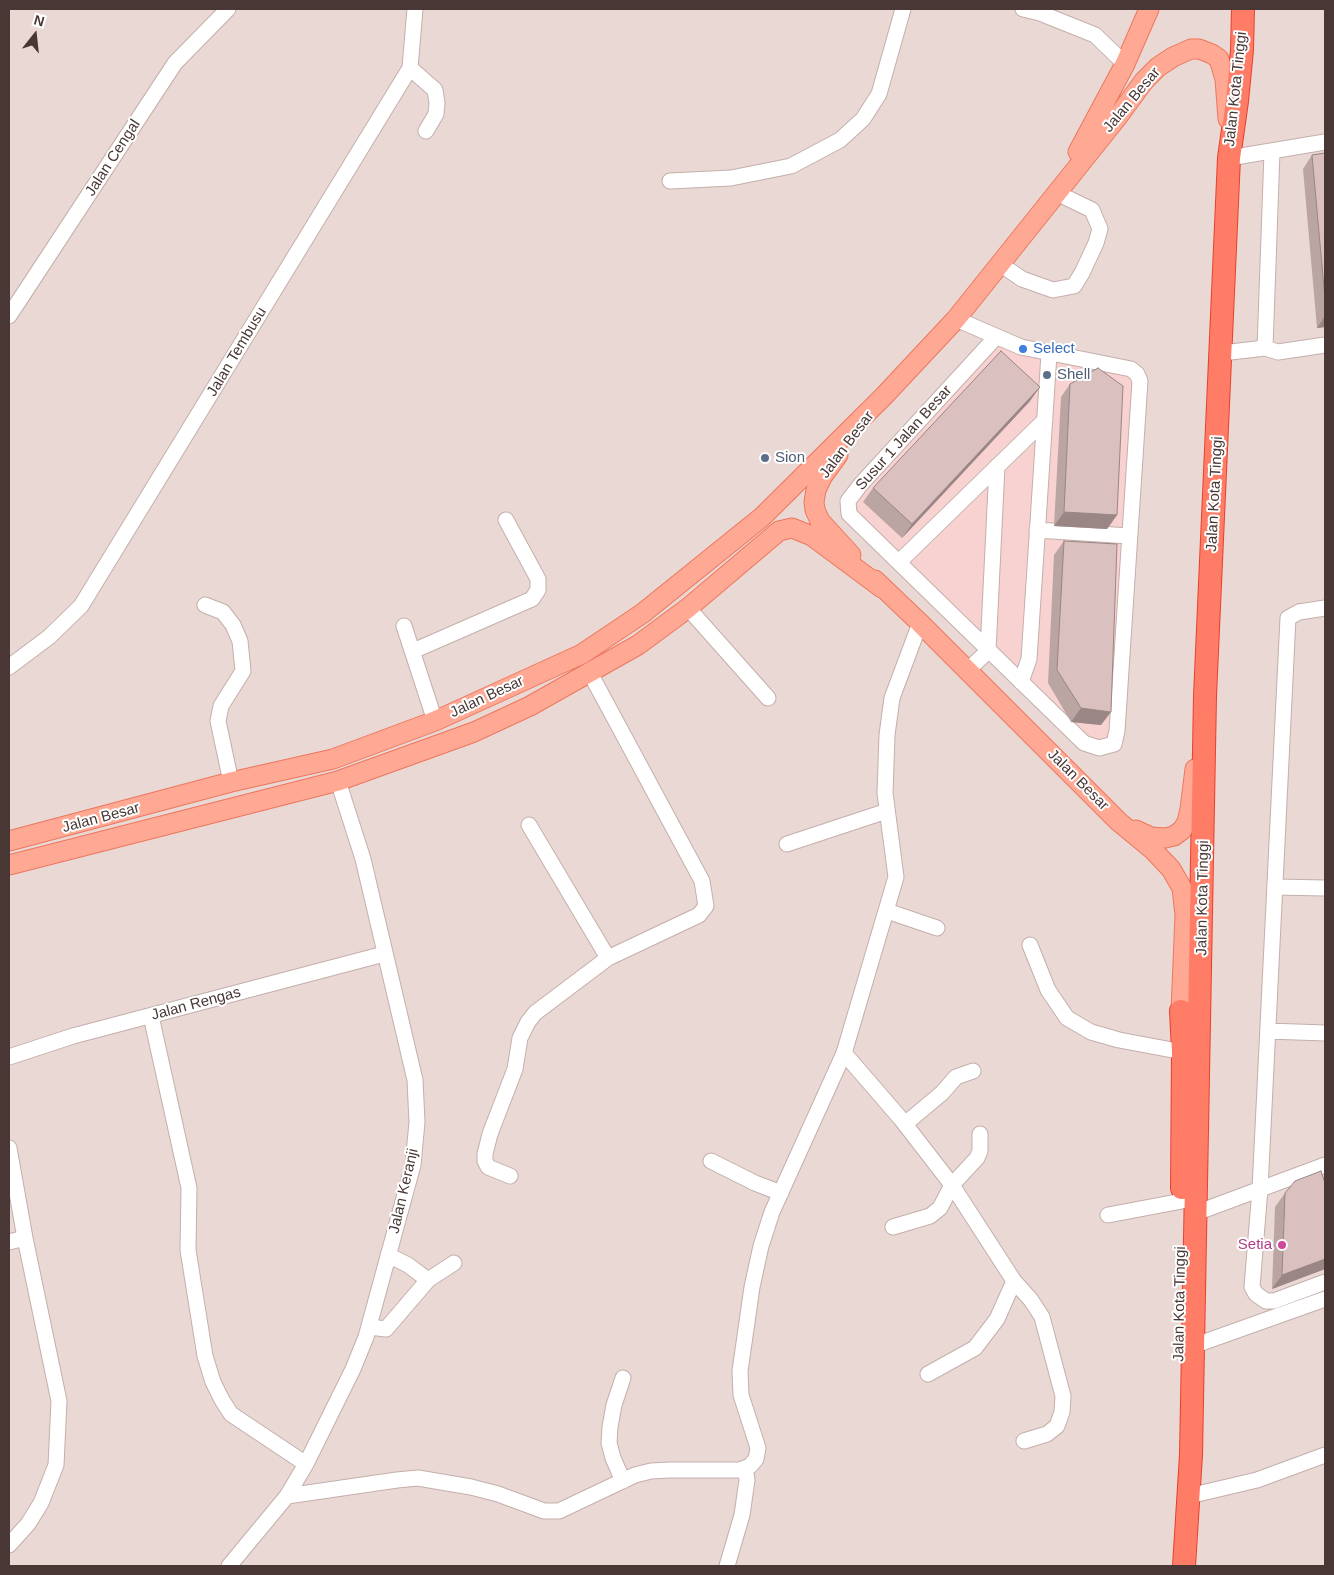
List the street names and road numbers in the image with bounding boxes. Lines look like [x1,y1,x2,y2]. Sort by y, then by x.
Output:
street label: Jalan Kota Tinggi [1221,31,1251,147]
street label: Jalan Besar [1100,64,1164,136]
street label: Jalan Cengal [82,116,144,200]
street label: Jalan Tembusu [203,304,271,400]
street label: Susur 1 Jalan Besar [852,382,956,494]
street label: Jalan Besar [816,408,878,482]
street label: Jalan Kota Tinggi [1203,436,1227,552]
street label: Jalan Besar [447,672,527,722]
street label: Jalan Besar [1044,746,1112,814]
street label: Jalan Besar [60,799,142,837]
street label: Jalan Kota Tinggi [1193,840,1213,956]
street label: Jalan Rengas [149,983,243,1025]
street label: Jalan Keranji [385,1147,423,1235]
street label: Jalan Kota Tinggi [1170,1246,1190,1362]

